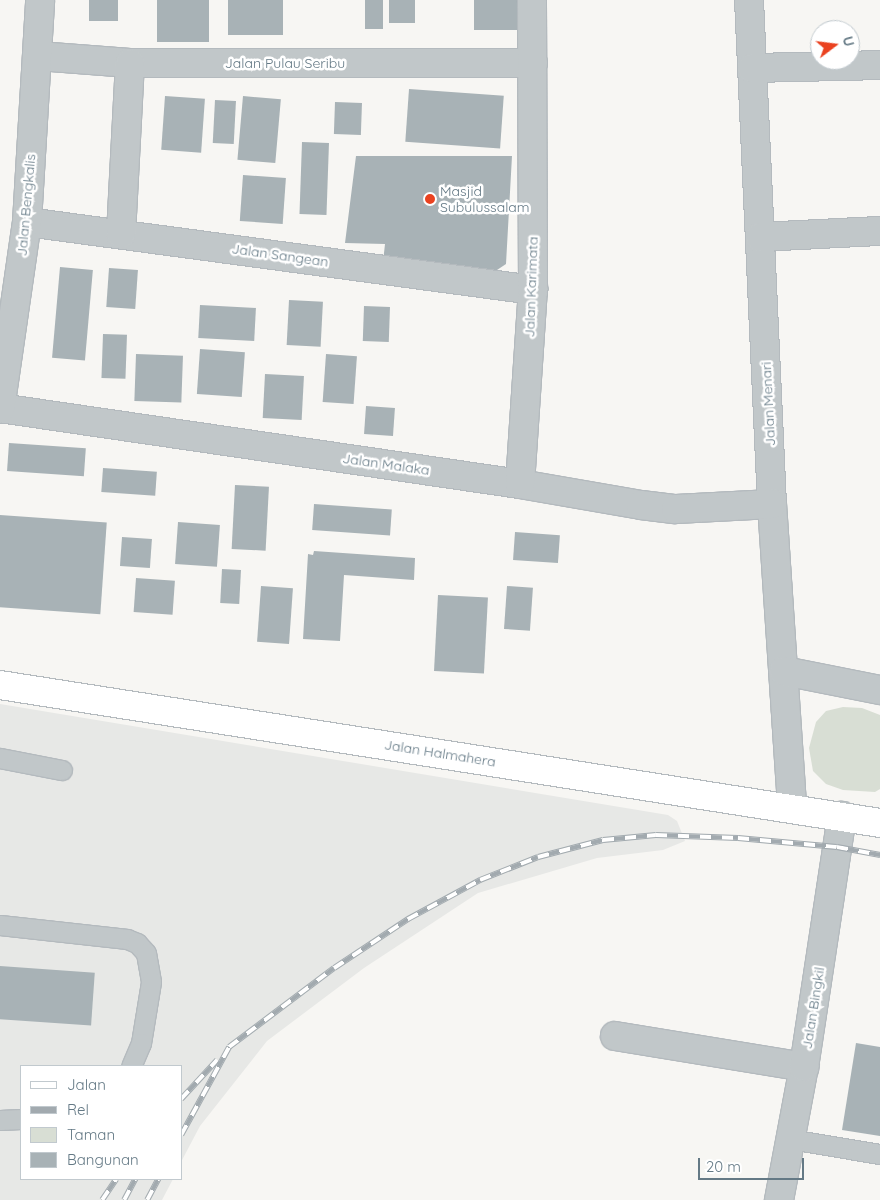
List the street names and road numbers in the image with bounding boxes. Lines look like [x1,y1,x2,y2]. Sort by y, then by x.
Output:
street label: Jalan Pulau Seribu [225,55,345,71]
street label: Jalan Bengkalis [13,153,39,257]
street label: Jalan Karimata [521,236,541,338]
street label: Jalan Sangean [231,240,329,270]
street label: Jalan Menari [757,361,779,447]
street label: Jalan Malaka [341,450,431,478]
street label: Jalan Halmahera [383,736,497,770]
street label: Jalan Bingkil [798,966,828,1050]

